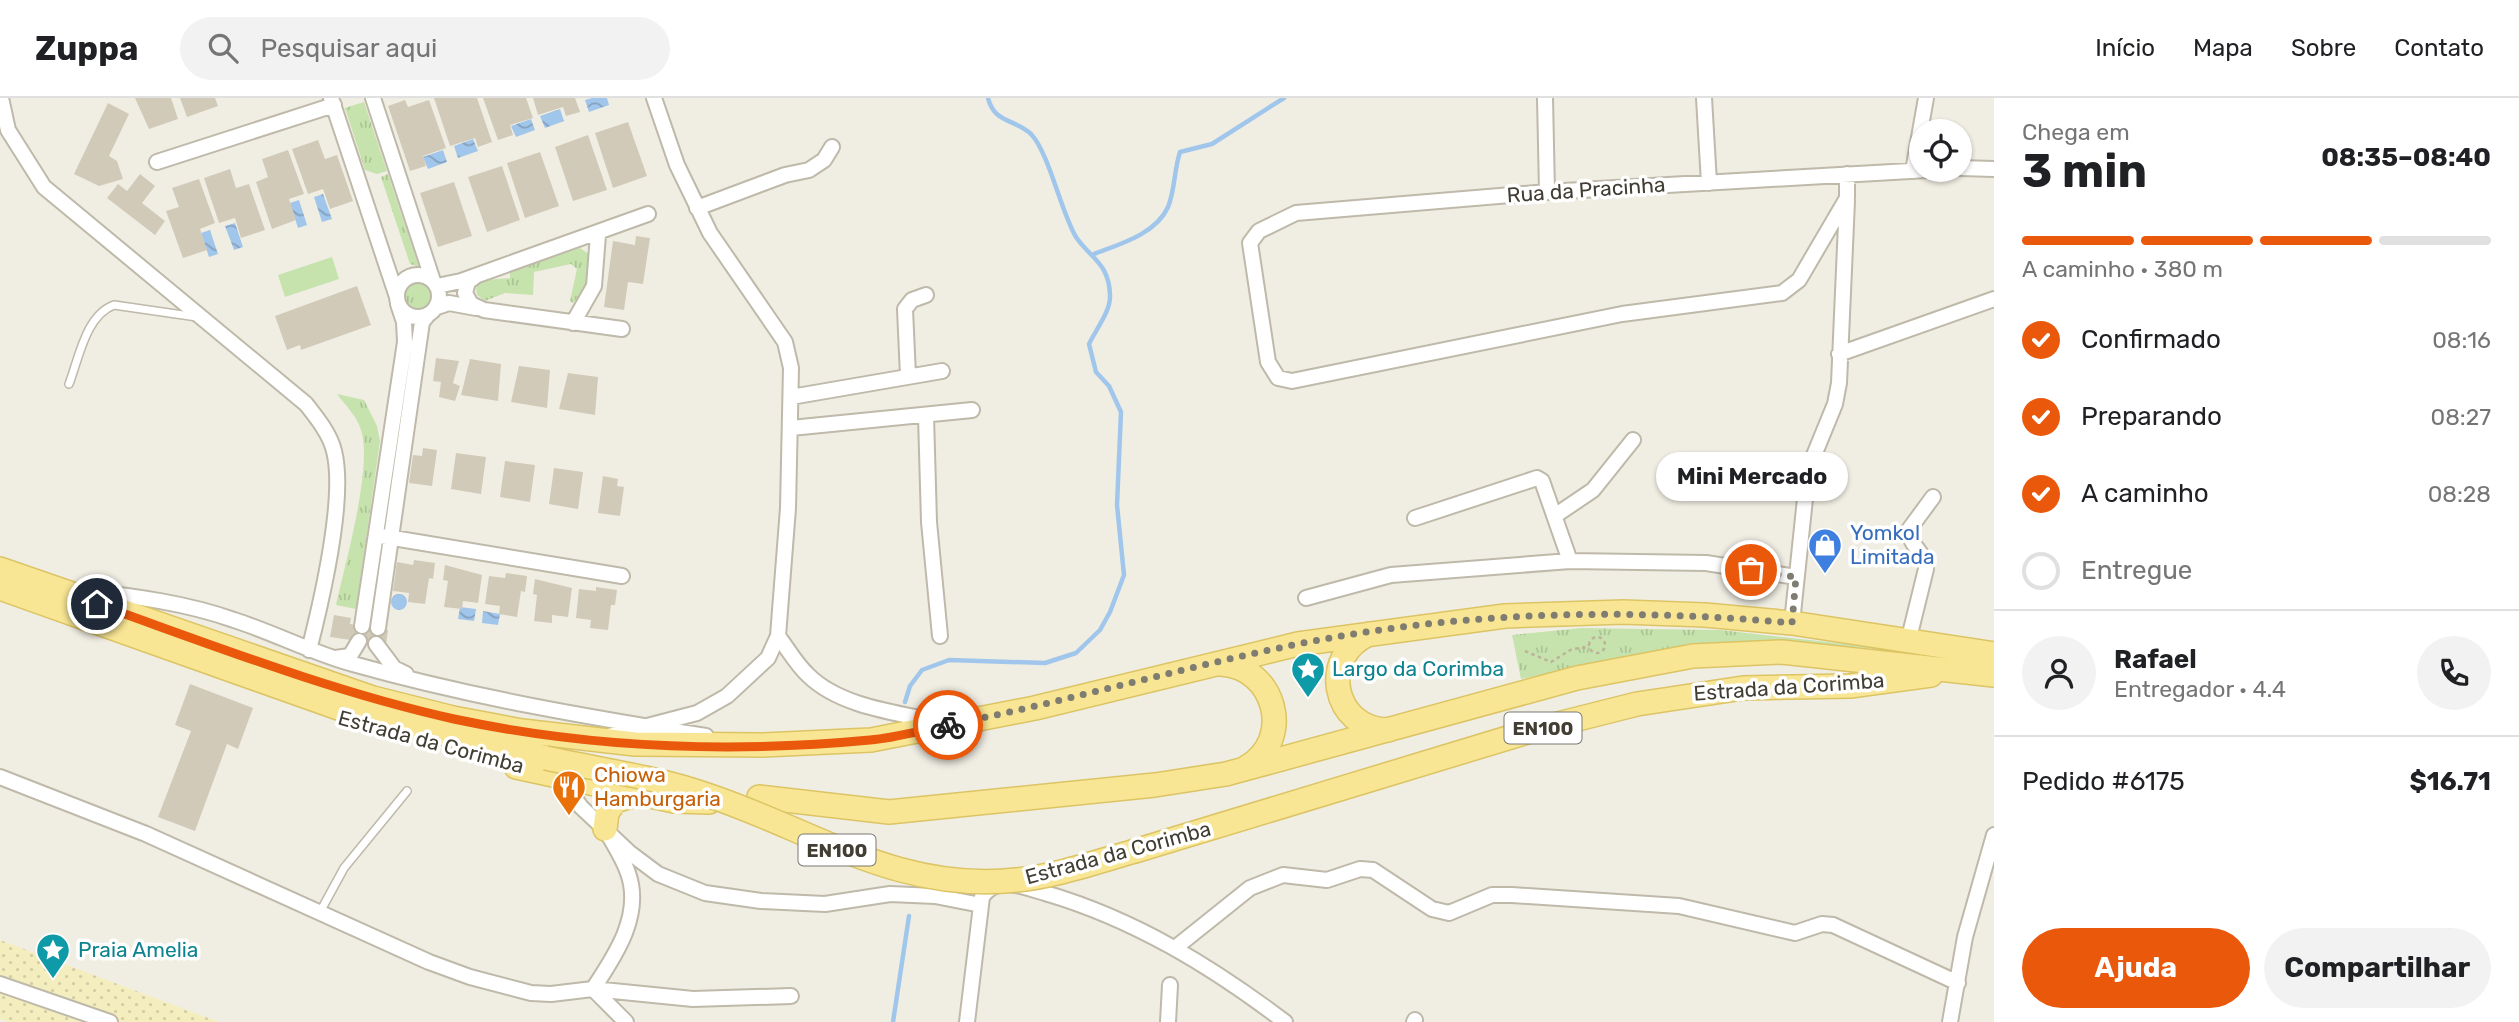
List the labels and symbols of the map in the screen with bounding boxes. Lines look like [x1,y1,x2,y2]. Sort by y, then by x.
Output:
street label: Rua da Pracinha [1506,171,1666,208]
callout: Mini Mercado [1655,451,1847,500]
place label: Yomkol Limitada [1850,520,1935,569]
shop icon: Yomkol Limitada [1806,526,1844,575]
pin [1721,540,1781,600]
pin [67,574,127,634]
place icon: Largo da Corimba [1289,650,1327,699]
place label: Largo da Corimba [1332,656,1504,681]
street label: Estrada da Corimba [1693,667,1885,706]
courier [913,690,983,760]
street label: Estrada da Corimba [335,705,527,778]
road number: EN100 [1504,712,1582,744]
place label: Chiowa Hamburgaria [594,762,721,811]
restaurant icon: Chiowa Hamburgaria [550,768,588,817]
street label: Estrada da Corimba [1022,816,1214,889]
road number: EN100 [798,834,876,866]
place icon: Praia Amelia [34,931,72,980]
place label: Praia Amelia [78,937,198,962]

